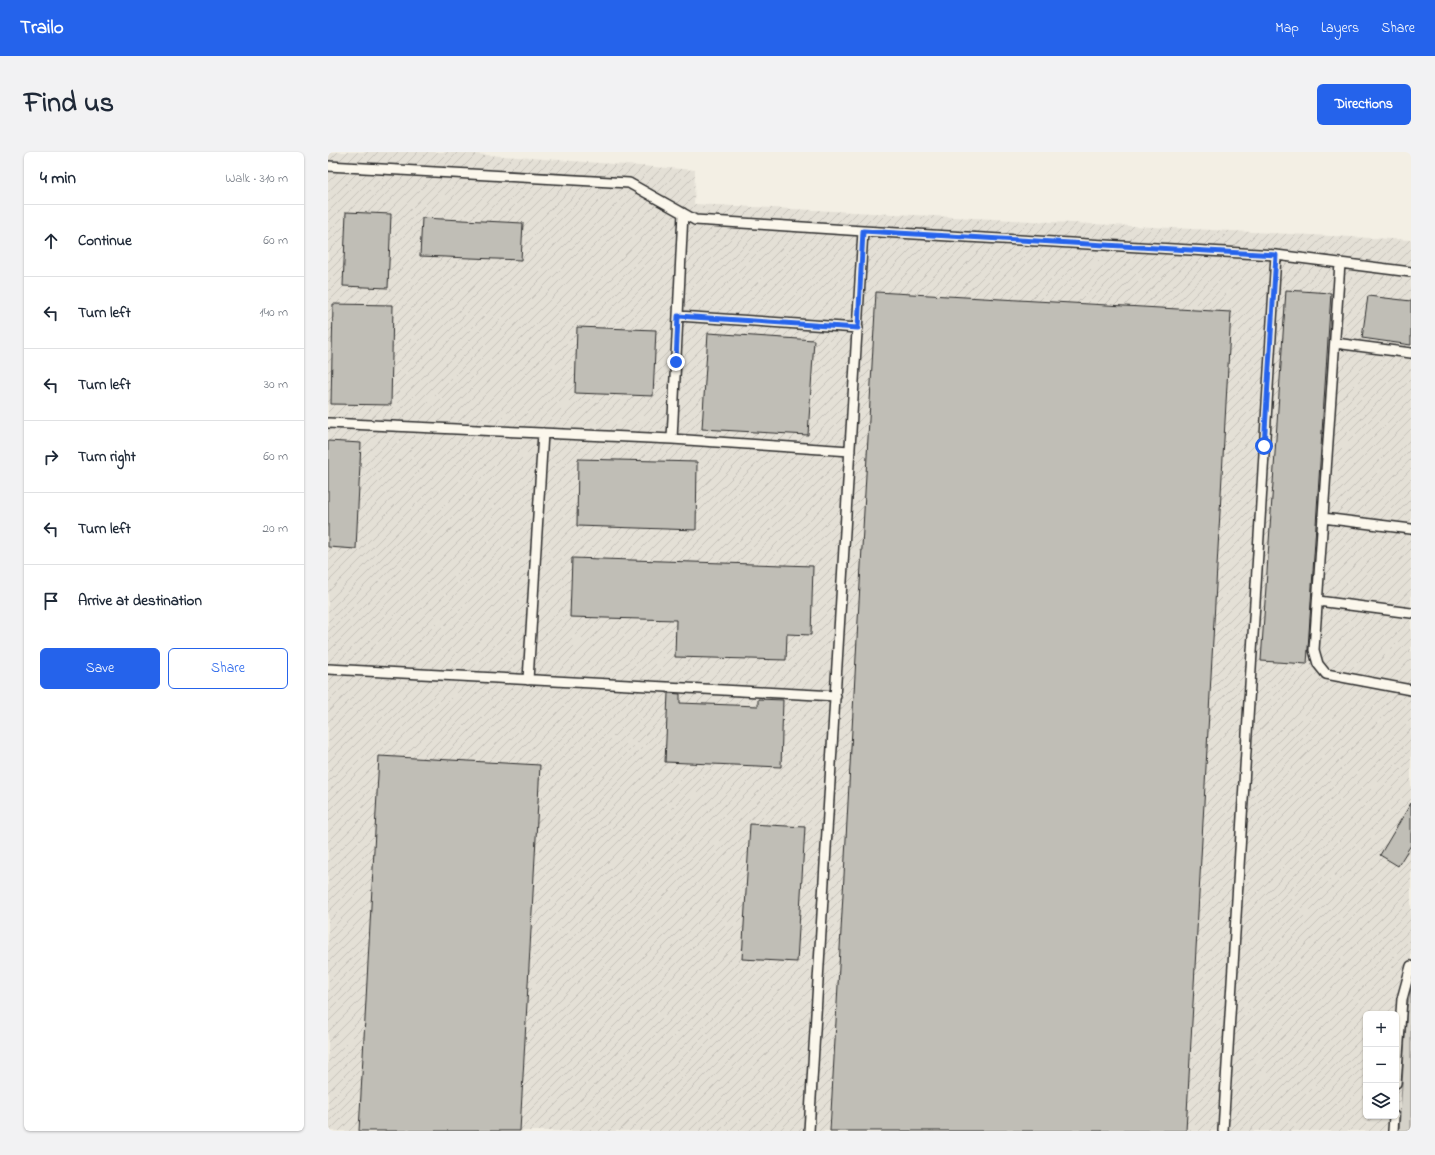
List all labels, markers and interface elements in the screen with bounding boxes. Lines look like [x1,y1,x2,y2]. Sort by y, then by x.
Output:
text: Trailo [20,15,64,42]
text: Map [1275,18,1299,39]
text: Layers [1321,18,1359,39]
text: Share [1381,18,1415,39]
text: Find us [24,84,114,125]
button: Directions [1317,84,1411,125]
text: 4 min [40,166,76,191]
text: Walk · 310 m [225,169,288,188]
icon: ahead [40,230,62,252]
text: Continue [78,230,132,252]
text: 60 m [263,231,288,250]
icon: left [40,302,62,324]
text: Turn left [78,302,131,324]
text: 140 m [260,303,288,322]
route end [667,353,685,371]
icon: left [40,374,62,396]
text: Turn left [78,374,131,396]
text: 30 m [264,375,288,394]
route start [1255,437,1273,455]
icon: right [40,446,62,468]
text: Turn right [78,446,136,468]
text: 60 m [263,447,288,466]
icon: left [40,518,62,540]
text: Turn left [78,518,131,540]
text: 20 m [263,519,288,538]
icon: arrive [40,590,62,612]
text: Arrive at destination [78,590,202,612]
button: Save [40,648,160,689]
button: Share [168,648,288,689]
map controls [1363,1011,1399,1119]
button: + [1363,1011,1399,1047]
button: − [1363,1047,1399,1083]
button: layers [1363,1083,1399,1119]

